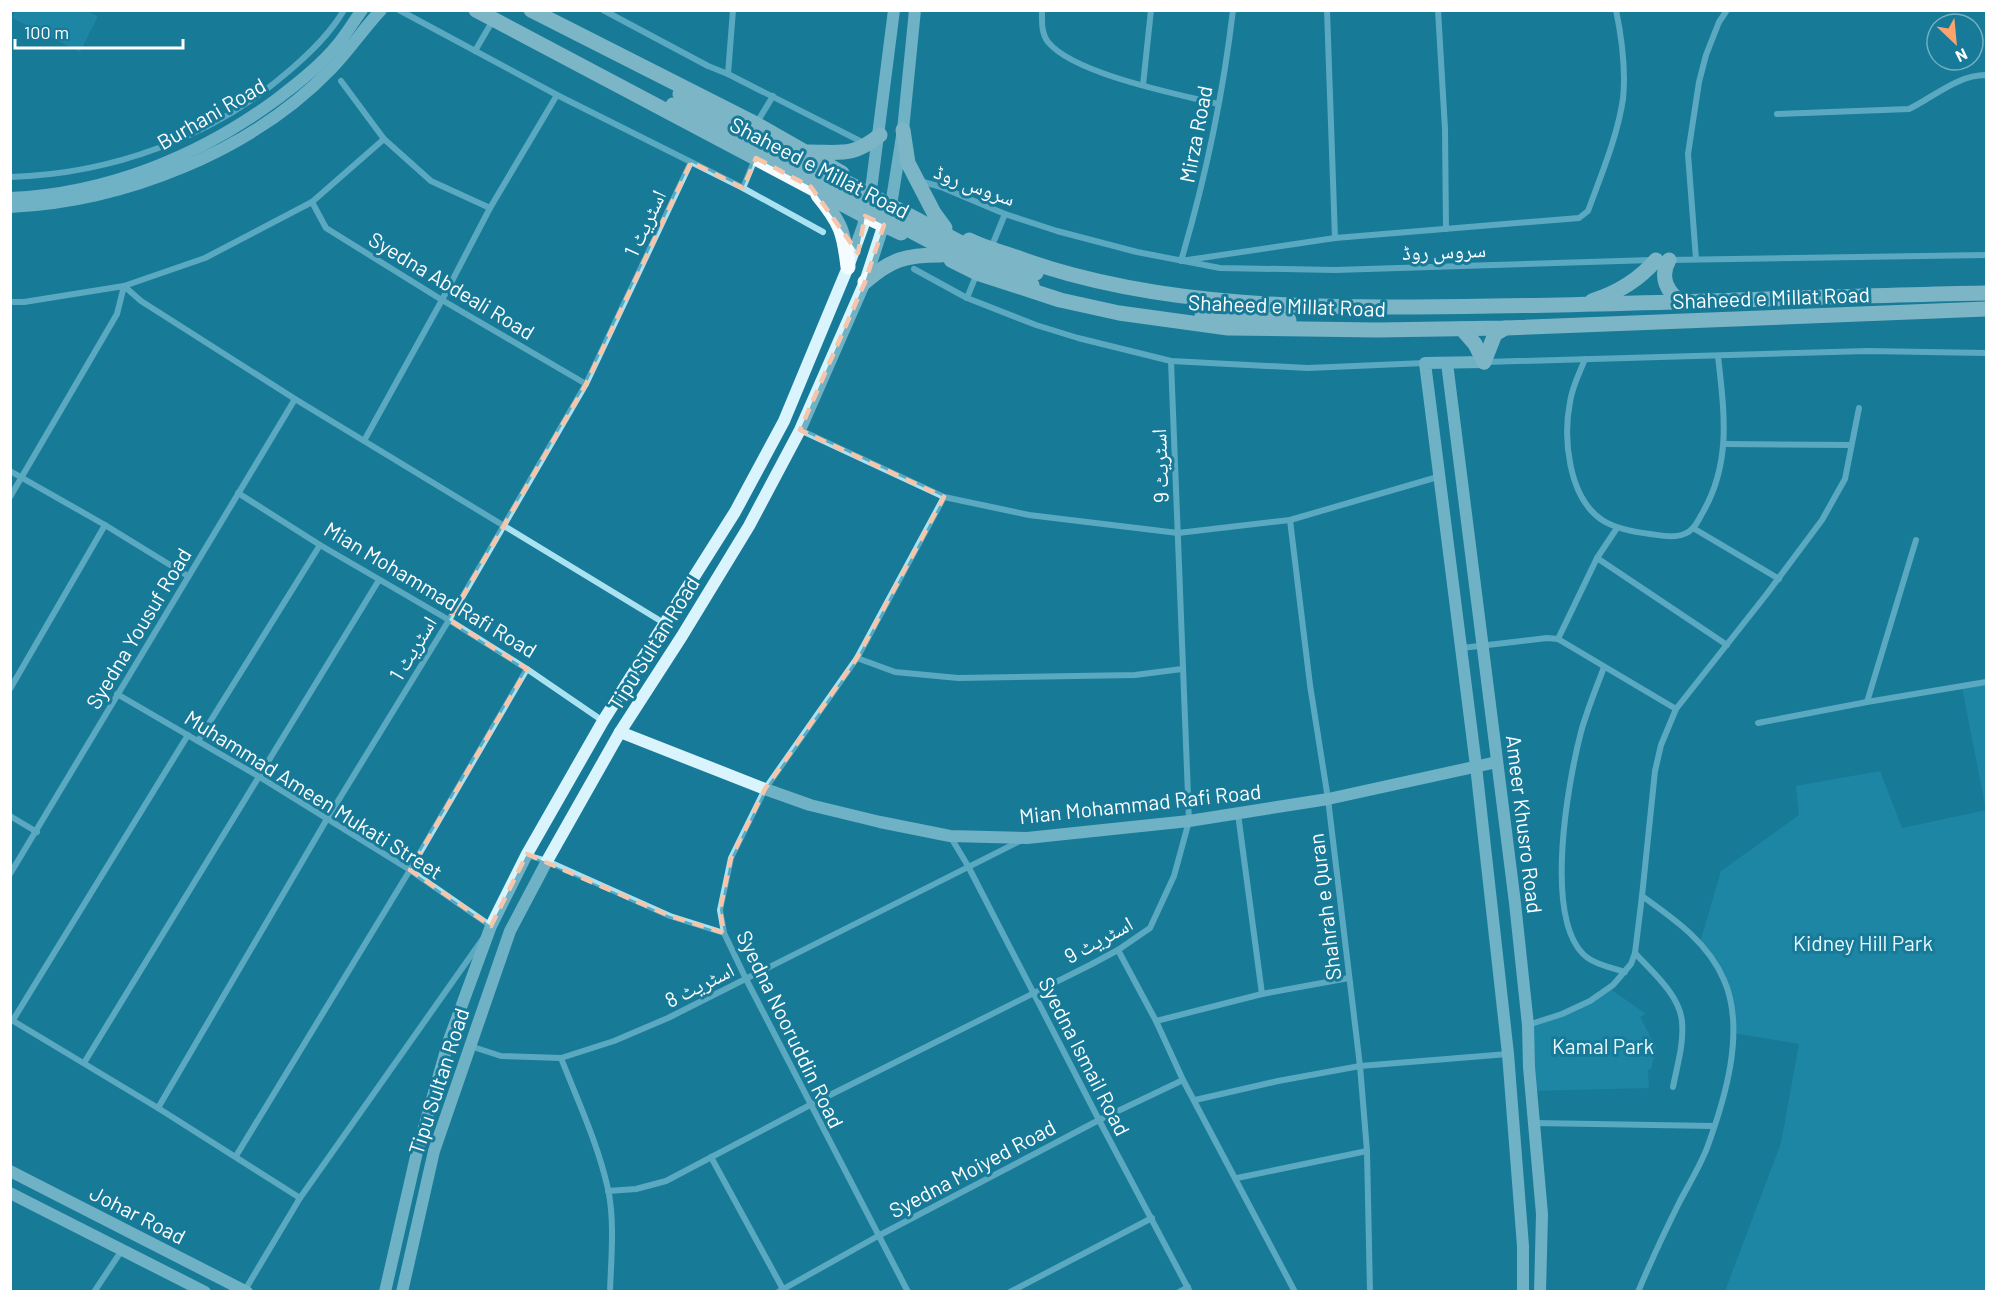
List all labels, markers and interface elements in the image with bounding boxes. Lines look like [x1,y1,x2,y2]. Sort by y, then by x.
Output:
scale bar [15,12,183,50]
north arrow [1925,12,1985,72]
text: 100 m [24,21,69,43]
text: N [1953,45,1971,67]
street label: Burhani Road [152,72,270,154]
street label: Mirza Road [1173,83,1217,185]
street label: Shaheed e Millat Road [726,111,914,223]
street label: سروس روڈ [930,158,1019,212]
street label: اسٹریٹ 1 [618,186,671,261]
street label: Syedna Abdeali Road [365,226,539,344]
street label: سروس روڈ [1401,236,1487,266]
street label: Shaheed e Millat Road [1672,281,1870,313]
street label: Shaheed e Millat Road [1188,289,1386,321]
street label: اسٹریٹ 9 [1145,428,1173,504]
street label: Mian Mohammad Rafi Road [320,516,542,662]
street label: Syedna Yousuf Road [80,543,196,713]
street label: Tipu Sultan Road [602,572,704,714]
street label: اسٹریٹ 1 [383,611,441,685]
street label: Muhammad Ameen Mukati Street [181,704,447,884]
street label: Ameer Khusro Road [1502,733,1548,915]
street label: Mian Mohammad Rafi Road [1018,778,1262,828]
street label: Shahrah e Quran [1303,832,1345,982]
street label: اسٹریٹ 9 [1059,910,1137,968]
street label: Syedna Nooruddin Road [732,926,850,1132]
park label: Kidney Hill Park [1793,930,1933,955]
street label: اسٹریٹ 8 [660,956,738,1012]
street label: Syedna Ismail Road [1034,972,1136,1140]
street label: Tipu Sultan Road [403,1005,473,1157]
park label: Kamal Park [1552,1033,1654,1058]
street label: Syedna Moiyed Road [884,1114,1060,1222]
street label: Johar Road [86,1179,190,1249]

